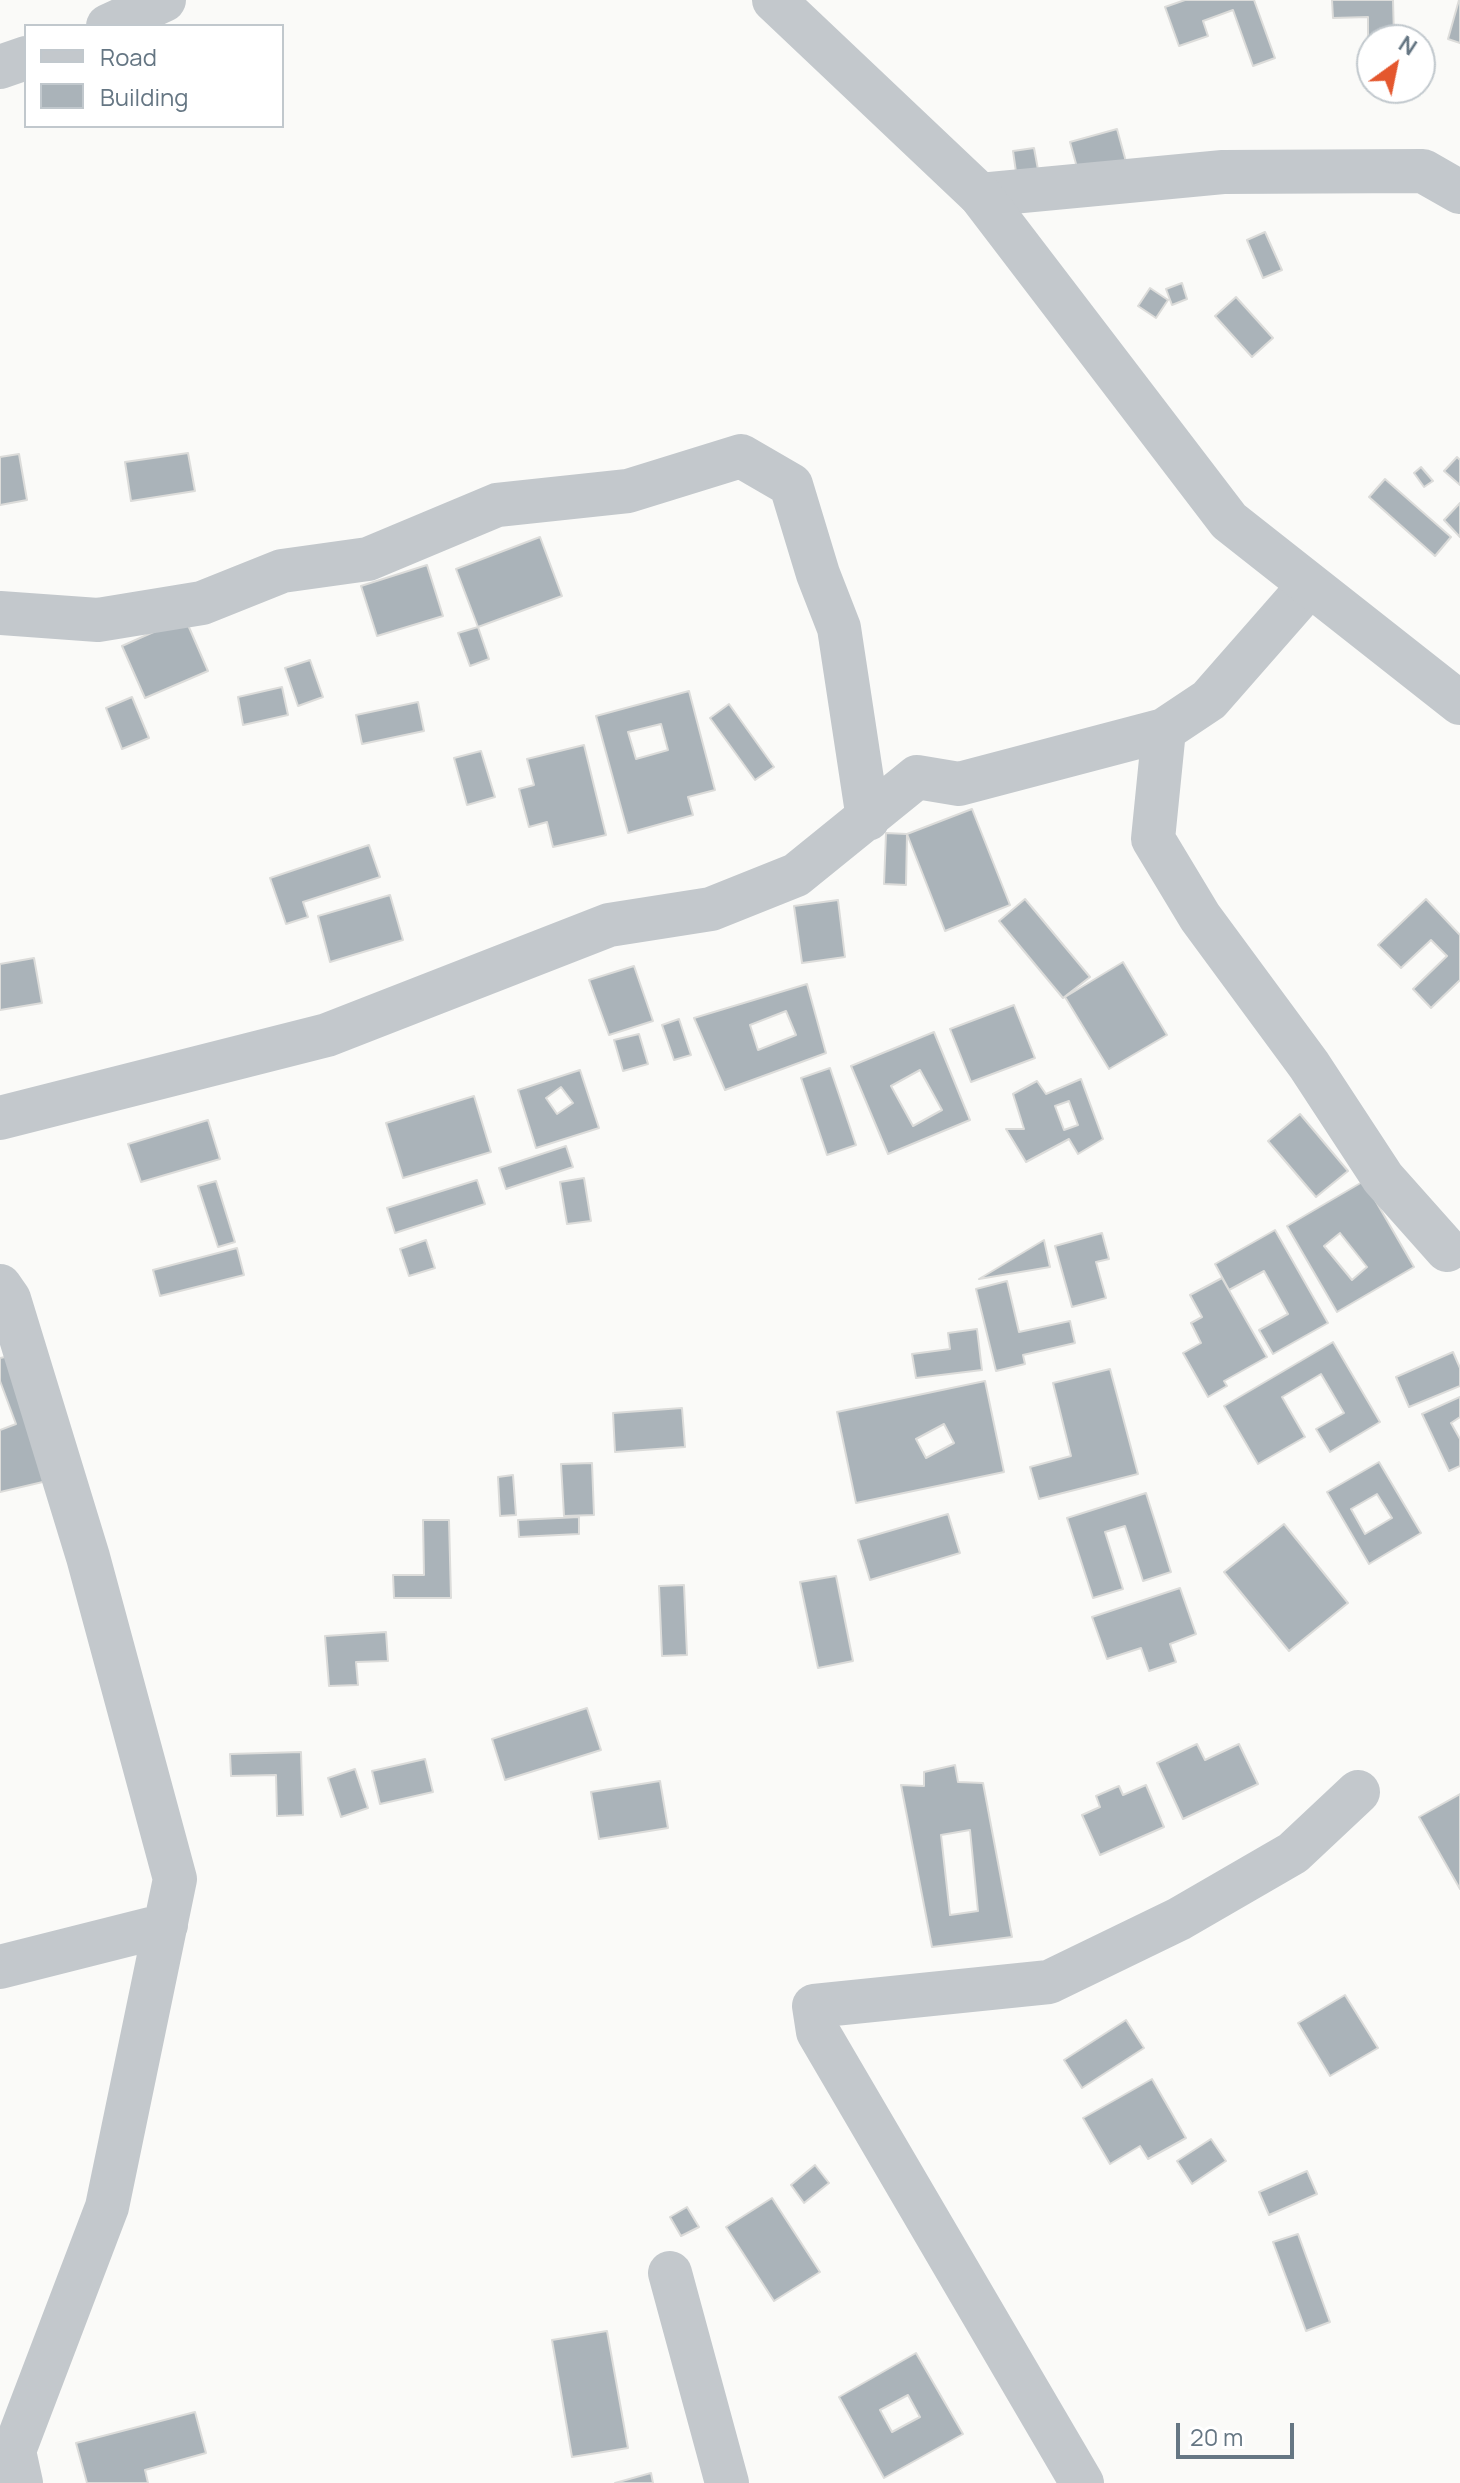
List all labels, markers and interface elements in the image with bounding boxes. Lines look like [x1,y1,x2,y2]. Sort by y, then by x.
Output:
legend [24,24,284,128]
north arrow [1356,24,1436,104]
text: N [1393,29,1423,62]
text: Road [100,40,157,73]
text: Building [100,80,188,113]
scale bar [1180,2407,1298,2457]
text: 20 m [1190,2420,1243,2453]

